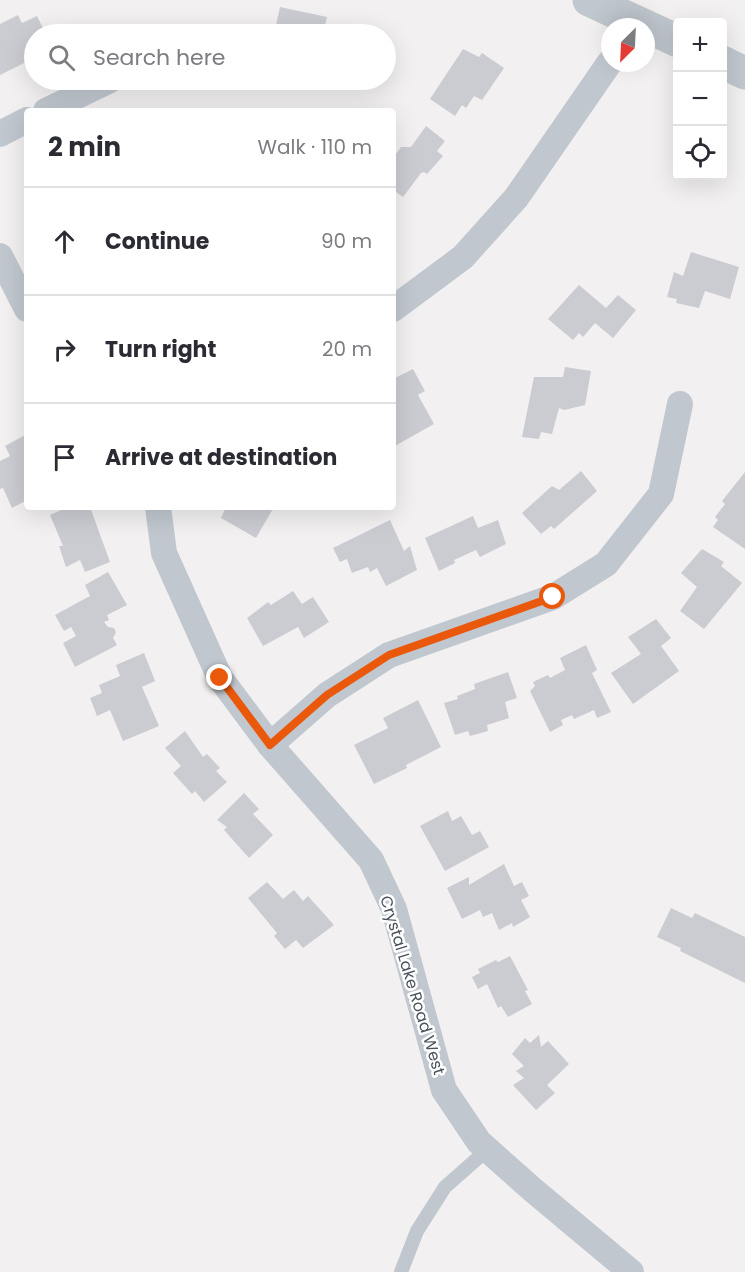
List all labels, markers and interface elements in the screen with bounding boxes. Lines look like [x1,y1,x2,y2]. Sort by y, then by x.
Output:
north arrow [601,18,655,72]
map controls [673,18,727,180]
button: + [673,18,727,72]
search box [24,24,396,90]
icon: search [45,41,78,74]
text: Search here [93,42,226,73]
button: − [673,72,727,126]
button: locate [673,126,727,180]
text: 2 min [48,129,121,165]
text: Walk · 110 m [258,133,372,161]
icon: ahead [48,225,81,258]
text: Continue [105,226,209,257]
text: 90 m [321,227,372,255]
icon: right [48,333,81,366]
text: Turn right [105,334,216,365]
text: 20 m [322,335,372,363]
icon: arrive [48,441,81,474]
text: Arrive at destination [105,442,337,473]
route start [539,583,565,609]
route end [206,664,232,690]
street label: Crystal Lake Road West [374,893,451,1078]

